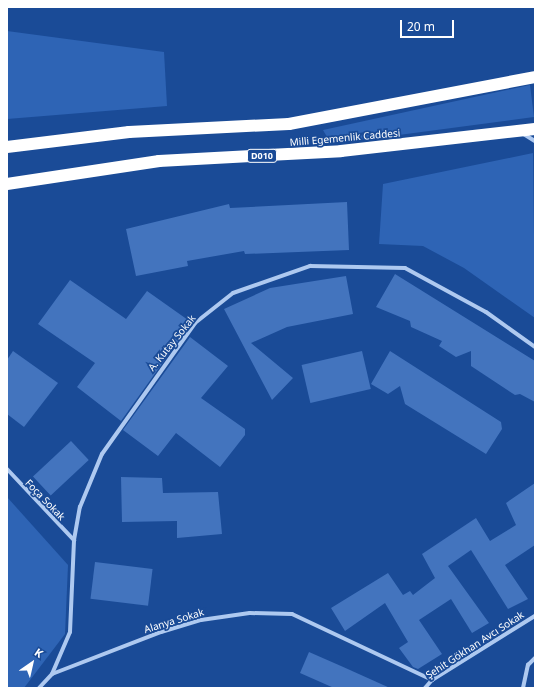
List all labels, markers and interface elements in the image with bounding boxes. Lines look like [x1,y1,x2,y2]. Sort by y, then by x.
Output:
scale bar [402,12,456,38]
text: 20 m [407,18,435,35]
street label: Milli Egemenlik Caddesi [289,127,401,149]
road number: D010 [246,149,278,163]
street label: A. Kutay Sokak [146,312,198,374]
street label: Foça Sokak [23,477,67,523]
street label: Alanya Sokak [143,606,205,636]
street label: Şehit Gökhan Avcı Sokak [424,609,526,681]
north arrow [12,643,52,683]
text: K [32,644,46,661]

